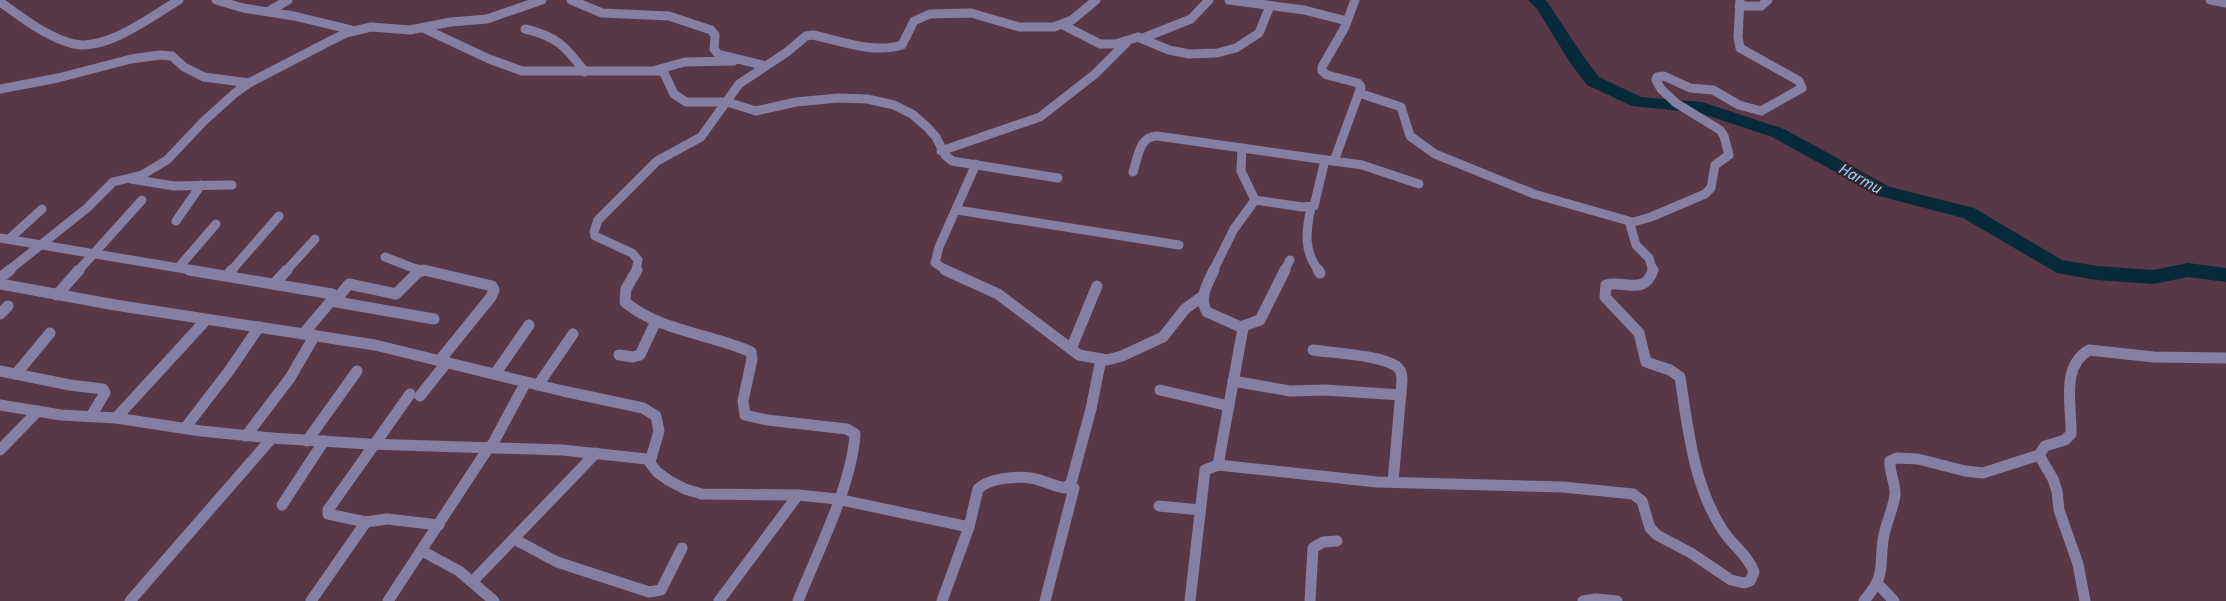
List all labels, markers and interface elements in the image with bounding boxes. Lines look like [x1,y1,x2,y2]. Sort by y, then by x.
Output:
water label: Harmu [1836,158,1886,198]

